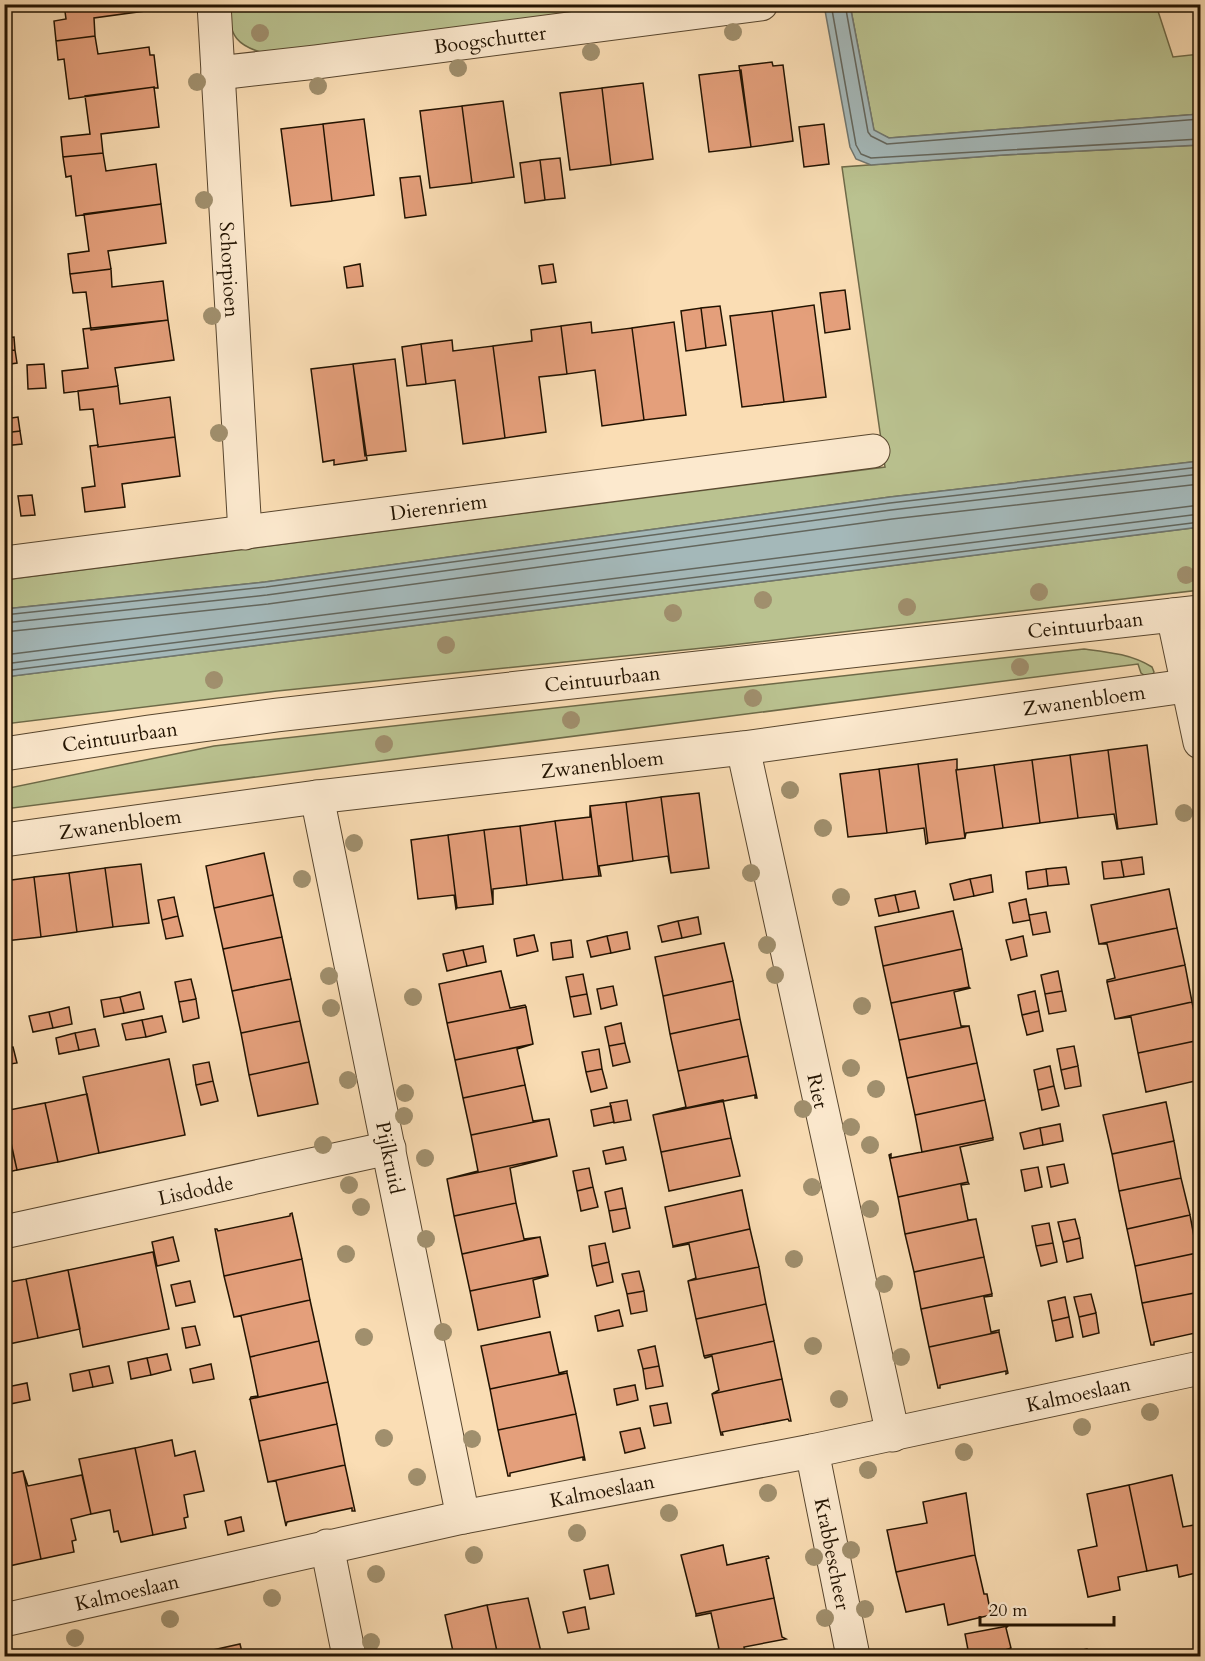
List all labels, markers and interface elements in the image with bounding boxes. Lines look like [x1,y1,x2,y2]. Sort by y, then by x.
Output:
street label: Boogschutter [432,19,549,61]
street label: Schorpioen [213,221,245,319]
street label: Dierenriem [388,488,489,527]
street label: Ceintuurbaan [1026,605,1145,645]
street label: Ceintuurbaan [543,659,662,699]
street label: Zwanenbloem [1021,679,1147,723]
street label: Ceintuurbaan [60,715,180,759]
street label: Zwanenbloem [539,744,665,785]
street label: Zwanenbloem [57,803,183,846]
street label: Riet [800,1071,834,1112]
street label: Pijlkruid [369,1119,410,1197]
street label: Lisdodde [155,1169,236,1212]
street label: Kalmoeslaan [1024,1370,1134,1419]
street label: Kalmoeslaan [548,1468,657,1514]
street label: Krabbescheer [808,1496,857,1613]
street label: Kalmoeslaan [72,1568,182,1618]
scale bar [980,1589,1114,1627]
text: 20 m [989,1598,1028,1623]

